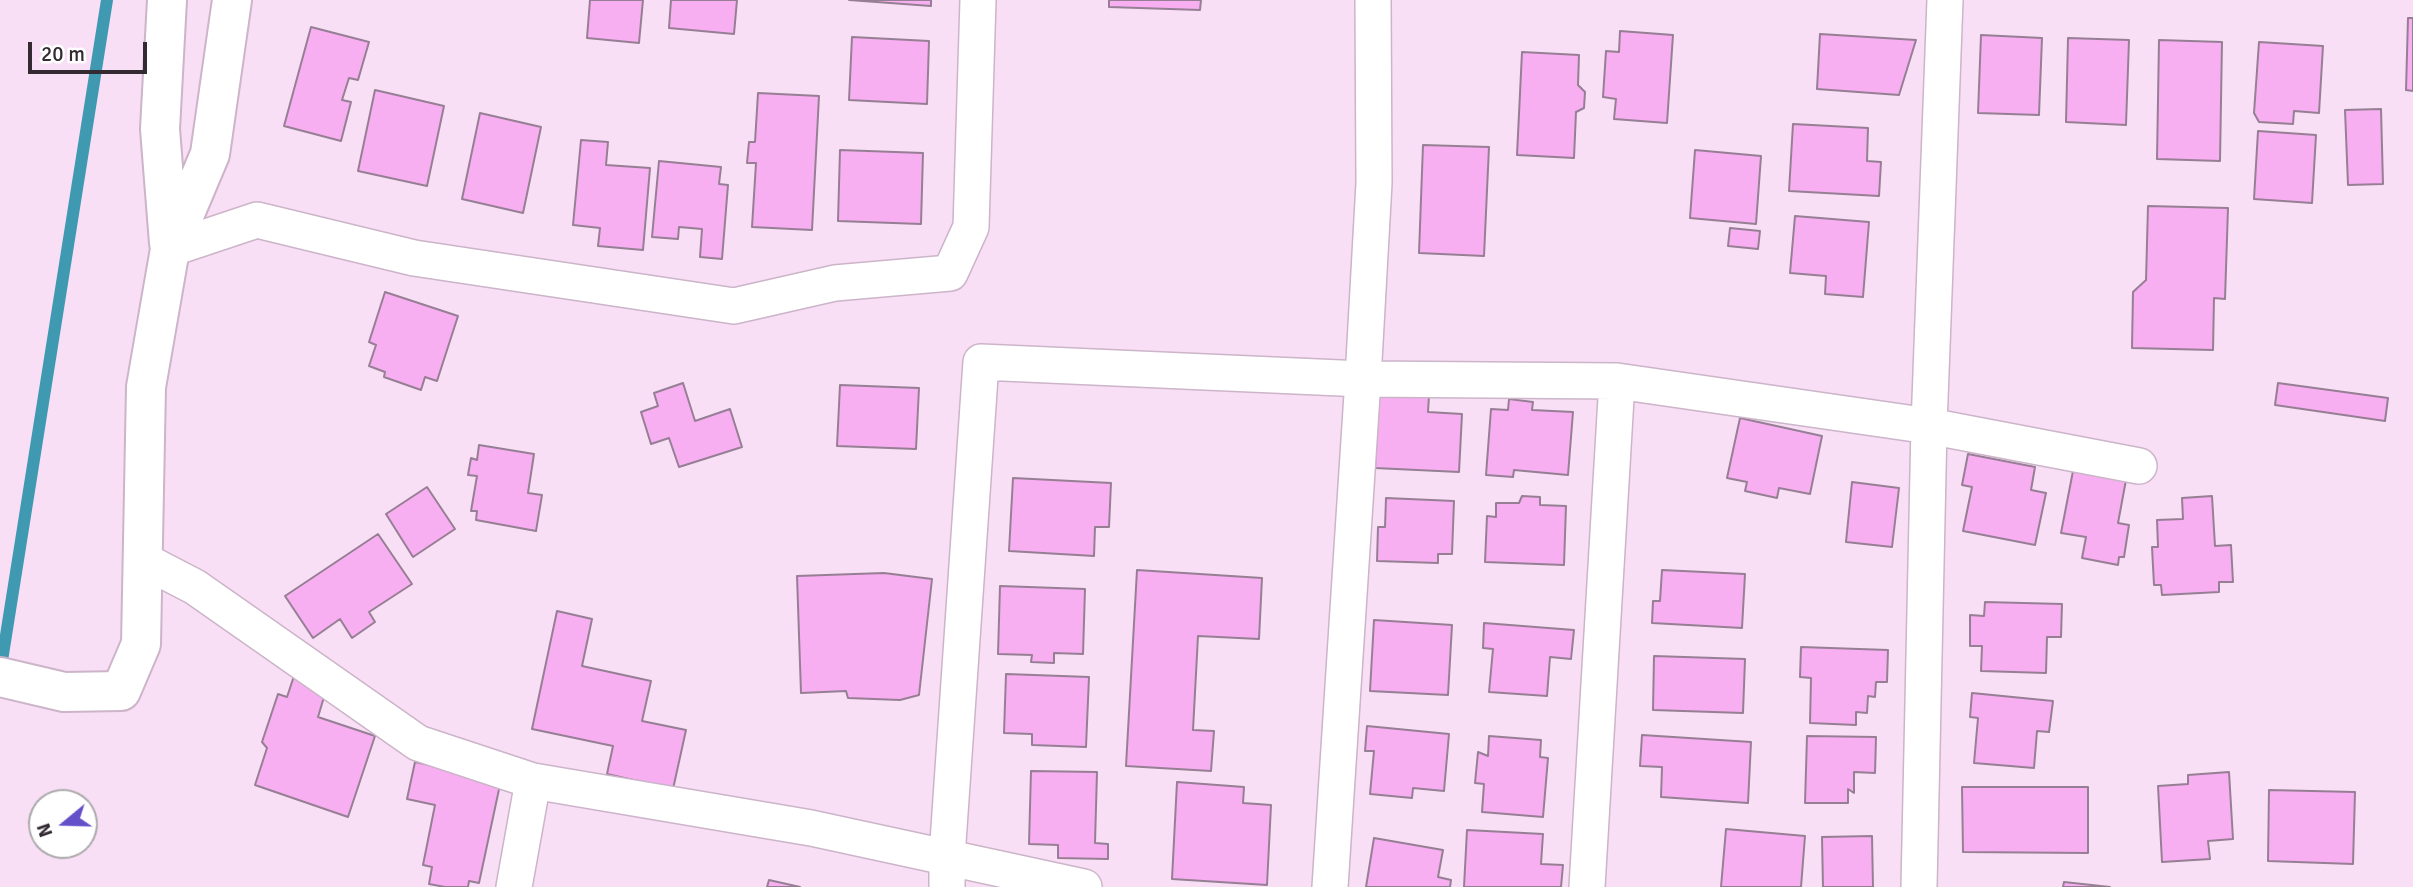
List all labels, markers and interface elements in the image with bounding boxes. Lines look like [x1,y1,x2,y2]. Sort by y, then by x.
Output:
scale bar [32,28,150,72]
text: 20 m [41,41,85,67]
north arrow [28,789,98,859]
text: N [32,820,59,840]

